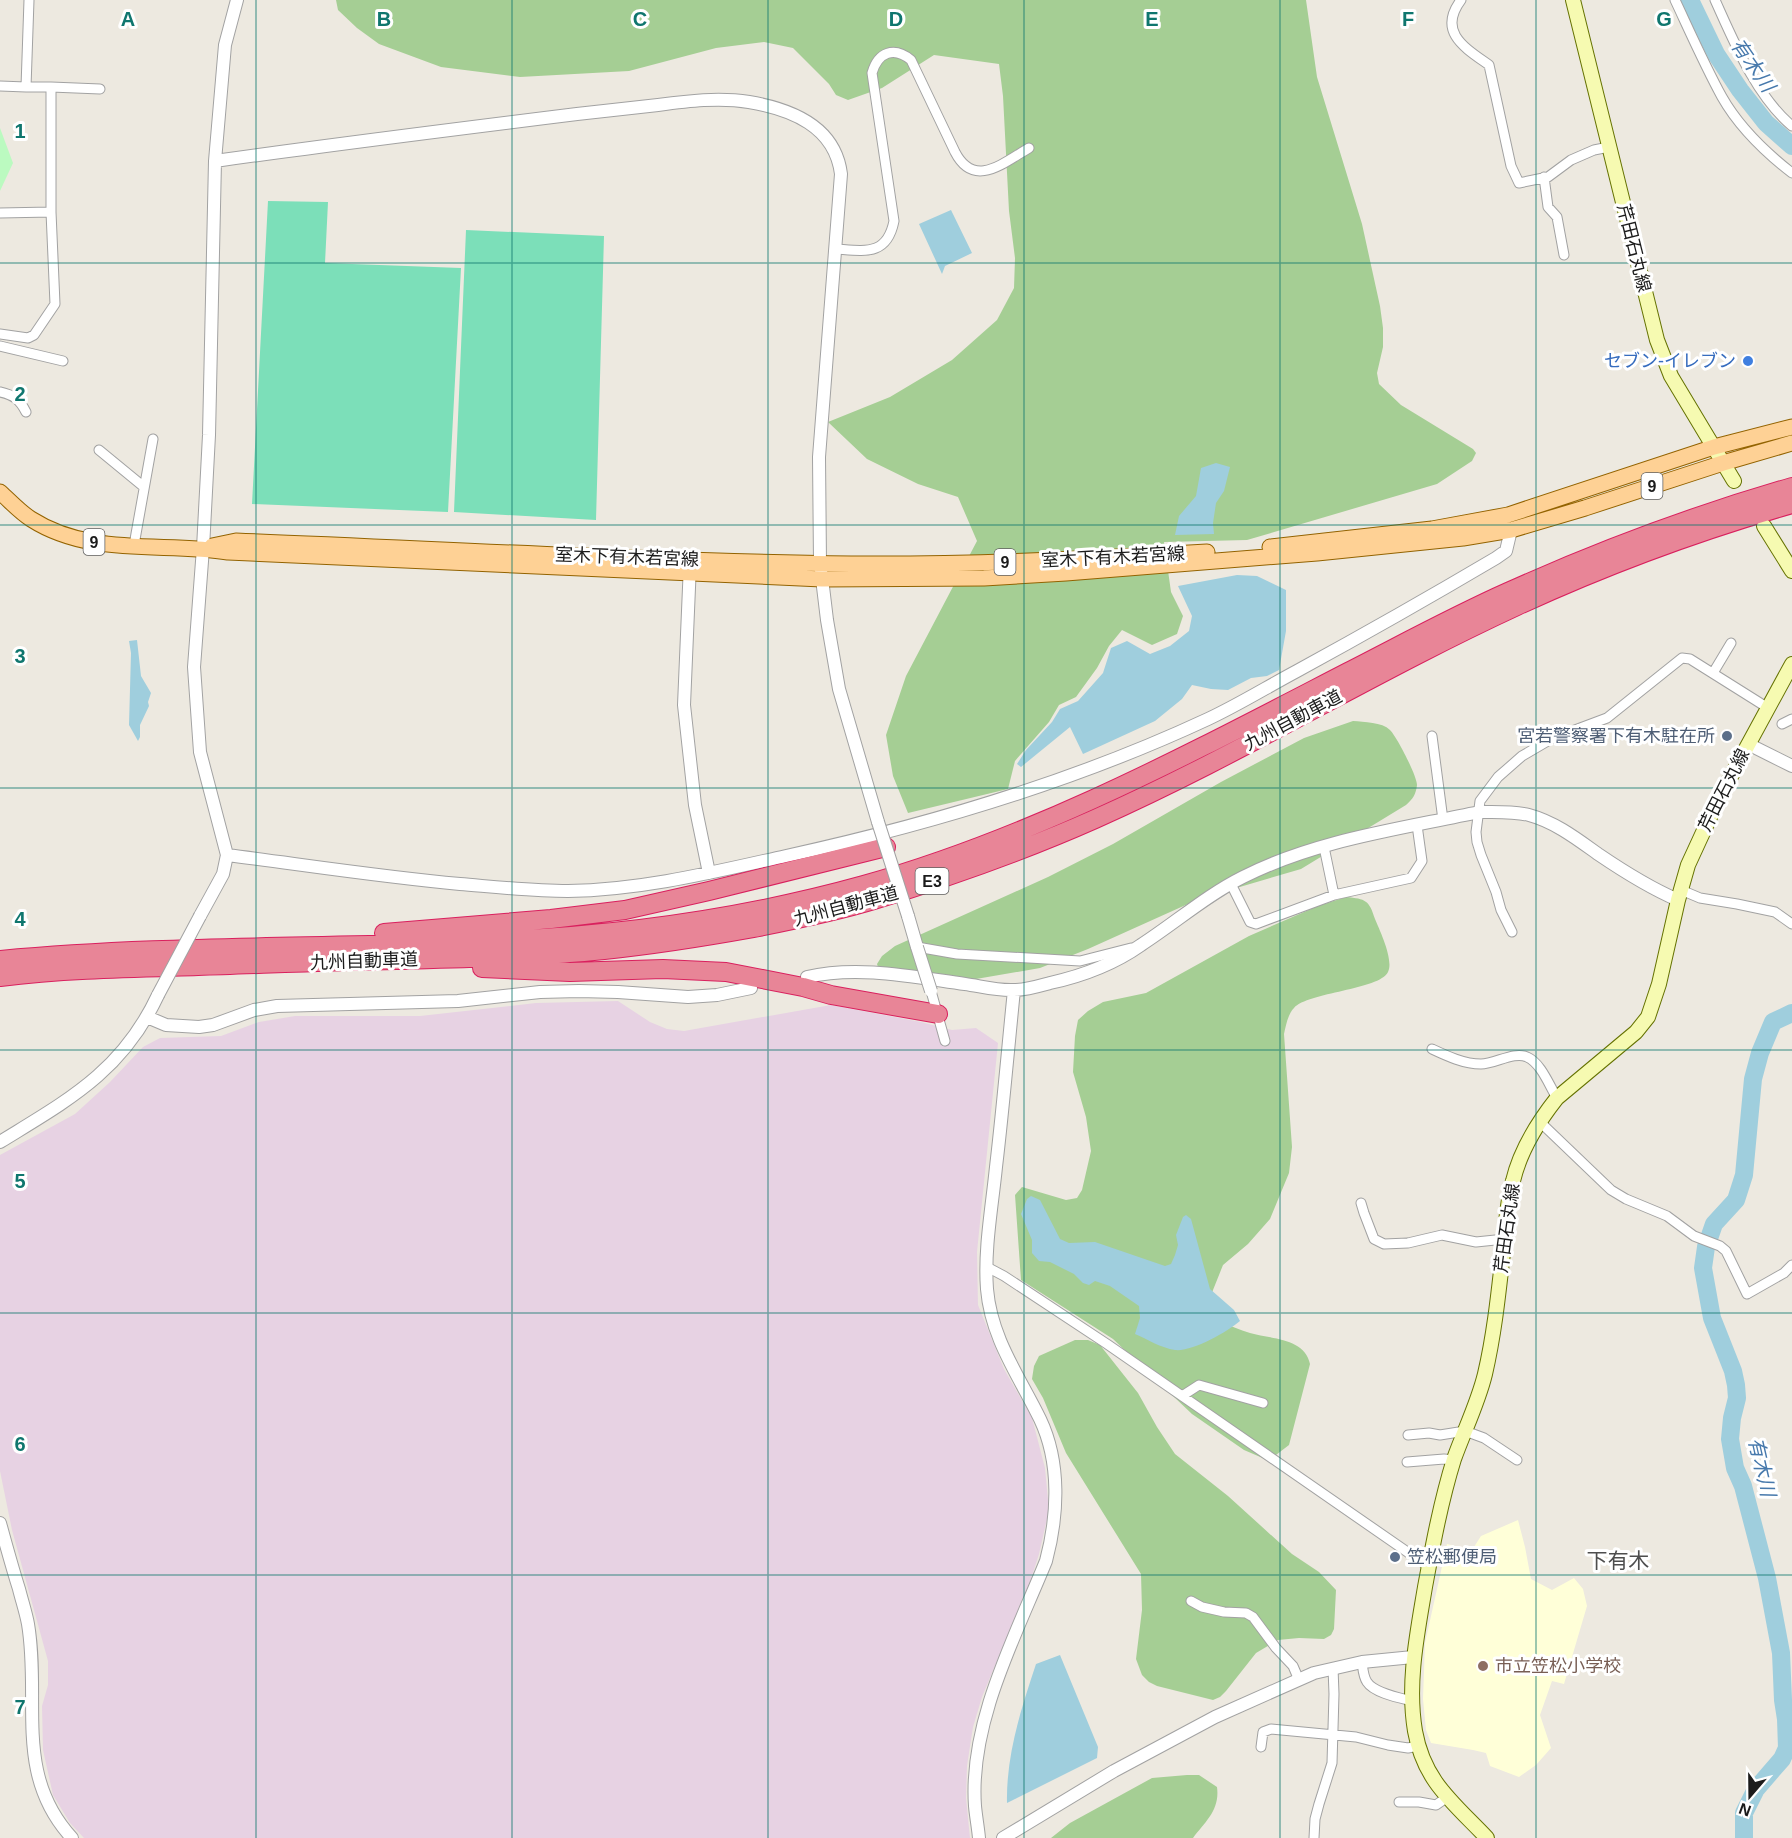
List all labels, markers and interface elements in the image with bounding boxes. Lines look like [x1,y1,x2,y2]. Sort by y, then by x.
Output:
text: A [121,8,135,30]
text: B [377,8,391,30]
text: C [633,8,647,30]
text: D [889,8,903,30]
text: E [1145,8,1159,30]
text: F [1402,8,1414,30]
text: G [1656,8,1672,30]
water label: 有木川 [1727,34,1780,98]
text: 1 [14,120,26,142]
street label: 芹田石丸線 [1613,202,1655,294]
place label: セブン-イレブン [1604,351,1736,371]
marker: セブン-イレブン [1741,354,1755,368]
text: 2 [14,383,26,405]
road number: 9 [1642,473,1662,499]
road number: 9 [84,529,104,555]
street label: 室木下有木若宮線 [1041,543,1185,571]
street label: 室木下有木若宮線 [555,544,699,570]
road number: 9 [994,549,1016,575]
text: 3 [14,645,26,667]
street label: 九州自動車道 [1241,686,1345,754]
place label: 宮若警察署下有木駐在所 [1517,726,1715,746]
marker: 宮若警察署下有木駐在所 [1720,729,1734,743]
street label: 芹田石丸線 [1695,745,1753,835]
road number: E3 [916,868,948,894]
street label: 九州自動車道 [791,882,901,930]
text: 4 [14,908,26,930]
street label: 九州自動車道 [310,949,418,973]
text: 5 [14,1170,26,1192]
street label: 芹田石丸線 [1491,1182,1523,1274]
text: 6 [14,1433,26,1455]
water label: 有木川 [1745,1435,1780,1501]
place label: 笠松郵便局 [1407,1547,1497,1567]
district label: 下有木 [1587,1549,1650,1572]
marker: 笠松郵便局 [1388,1550,1402,1564]
place label: 市立笠松小学校 [1495,1656,1621,1676]
marker: 市立笠松小学校 [1476,1659,1490,1673]
text: 7 [14,1696,26,1718]
north arrow [1720,1766,1780,1826]
text: N [1737,1800,1753,1820]

